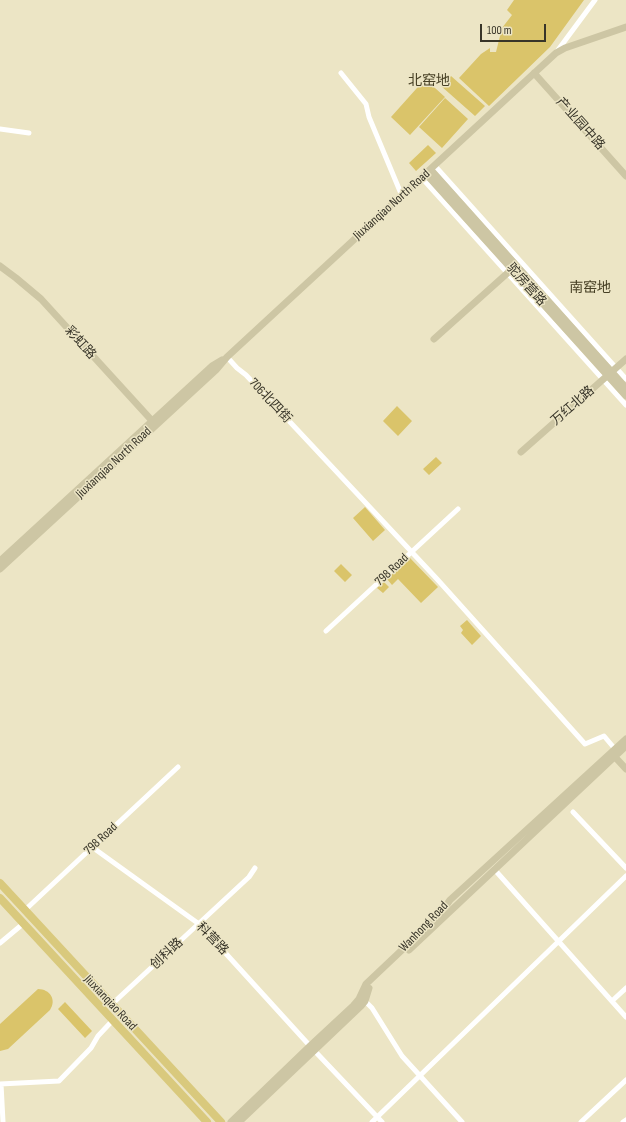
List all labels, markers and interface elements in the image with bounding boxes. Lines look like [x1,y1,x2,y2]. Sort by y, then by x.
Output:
scale bar [482,16,548,42]
text: 100 m [487,23,512,38]
district label: 北窑地 [408,73,450,89]
street label: 产业园中路 [552,95,608,153]
street label: Jiuxianqiao North Road [350,166,434,244]
street label: 驼房营路 [503,260,549,310]
district label: 南窑地 [569,280,611,296]
street label: 彩虹路 [61,323,99,363]
street label: 706北四街 [245,375,295,427]
street label: 万红北路 [548,383,598,429]
street label: Jiuxianqiao North Road [73,424,155,502]
street label: 798 Road [372,551,412,589]
street label: 798 Road [81,820,121,858]
street label: Wanhong Road [396,899,452,955]
street label: 科营路 [193,920,231,958]
street label: 创科路 [147,935,187,973]
street label: Jiuxianqiao Road [80,972,140,1034]

